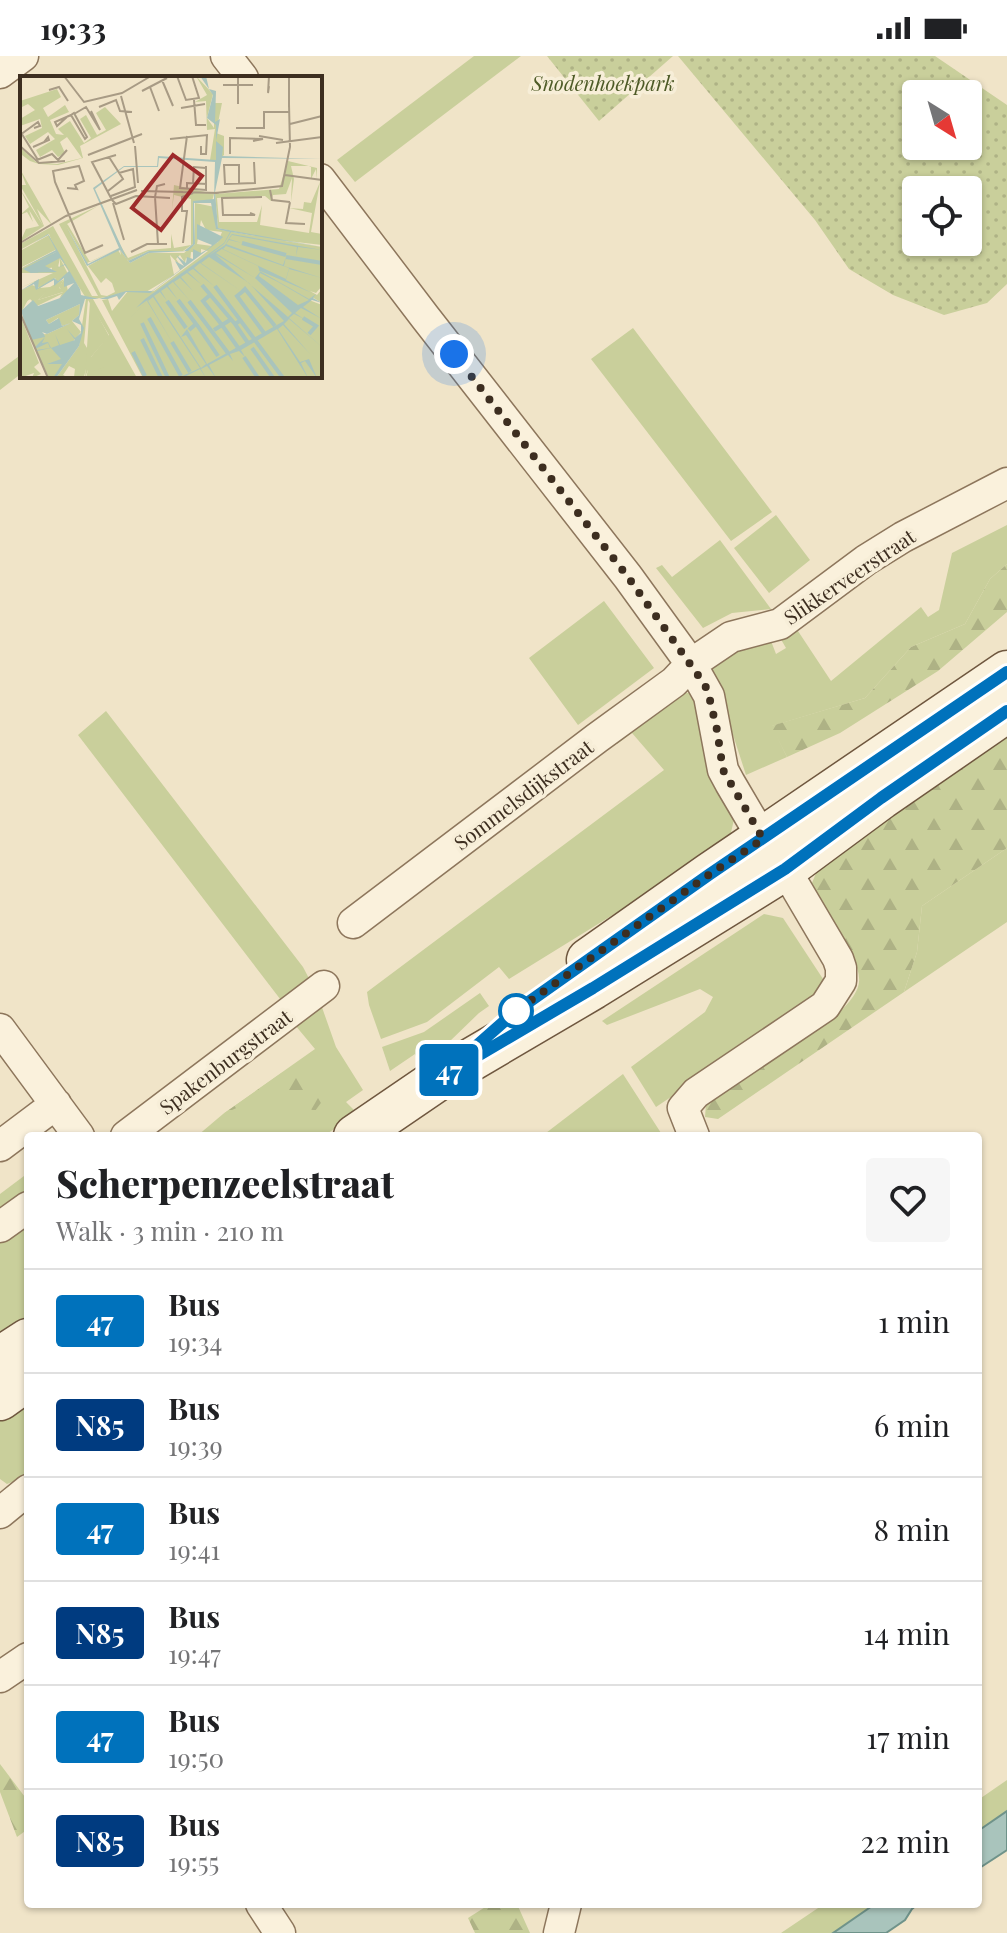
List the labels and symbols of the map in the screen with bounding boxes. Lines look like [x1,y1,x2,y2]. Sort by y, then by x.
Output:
park label: Snodenhoekpark [530,69,675,96]
inset map [20,76,322,378]
north arrow [902,80,982,160]
your location [434,334,474,374]
street label: Slikkerveerstraat [778,522,921,630]
street label: Sommelsdijkstraat [448,732,599,855]
unlabelled marker [499,994,533,1028]
street label: Spakenburgstraat [153,1002,297,1120]
line badge: 47 [413,1044,485,1096]

